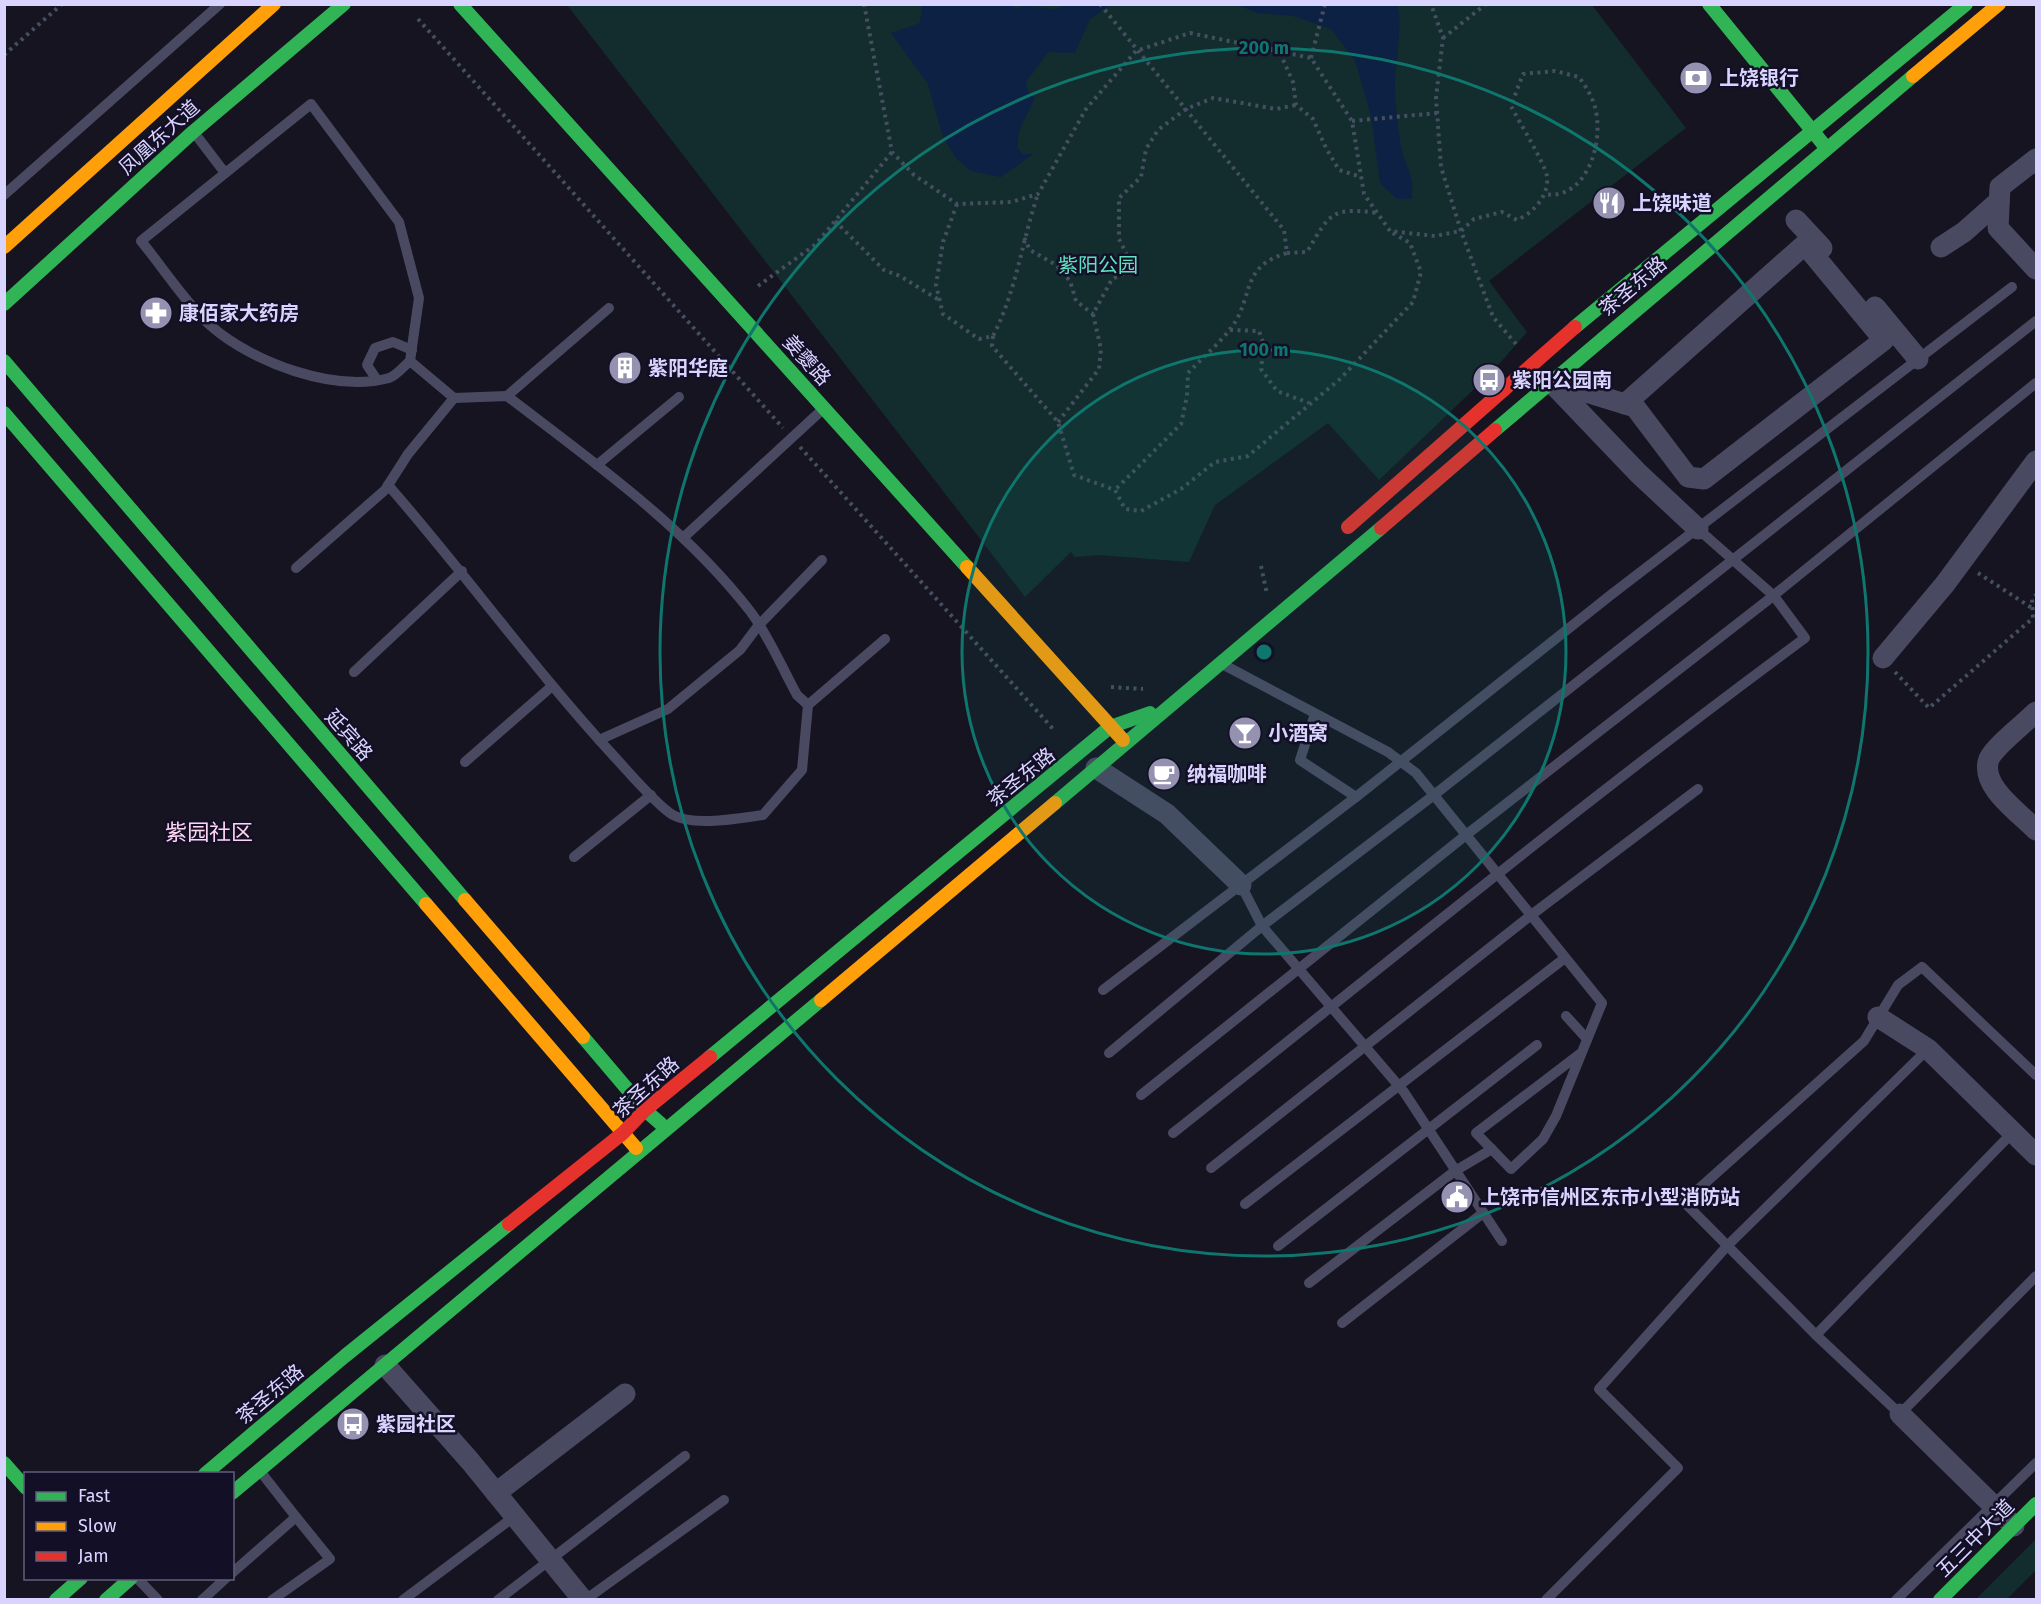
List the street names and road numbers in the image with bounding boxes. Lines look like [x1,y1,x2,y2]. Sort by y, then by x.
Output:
street label: 凤凰东大道 [114,95,204,179]
street label: 茶圣东路 [1595,251,1671,321]
street label: 姜夔路 [778,330,836,390]
street label: 延宾路 [320,704,378,766]
street label: 茶圣东路 [982,743,1060,811]
street label: 茶圣东路 [608,1051,684,1123]
street label: 茶圣东路 [232,1359,308,1429]
street label: 五三中大道 [1931,1494,2019,1582]

